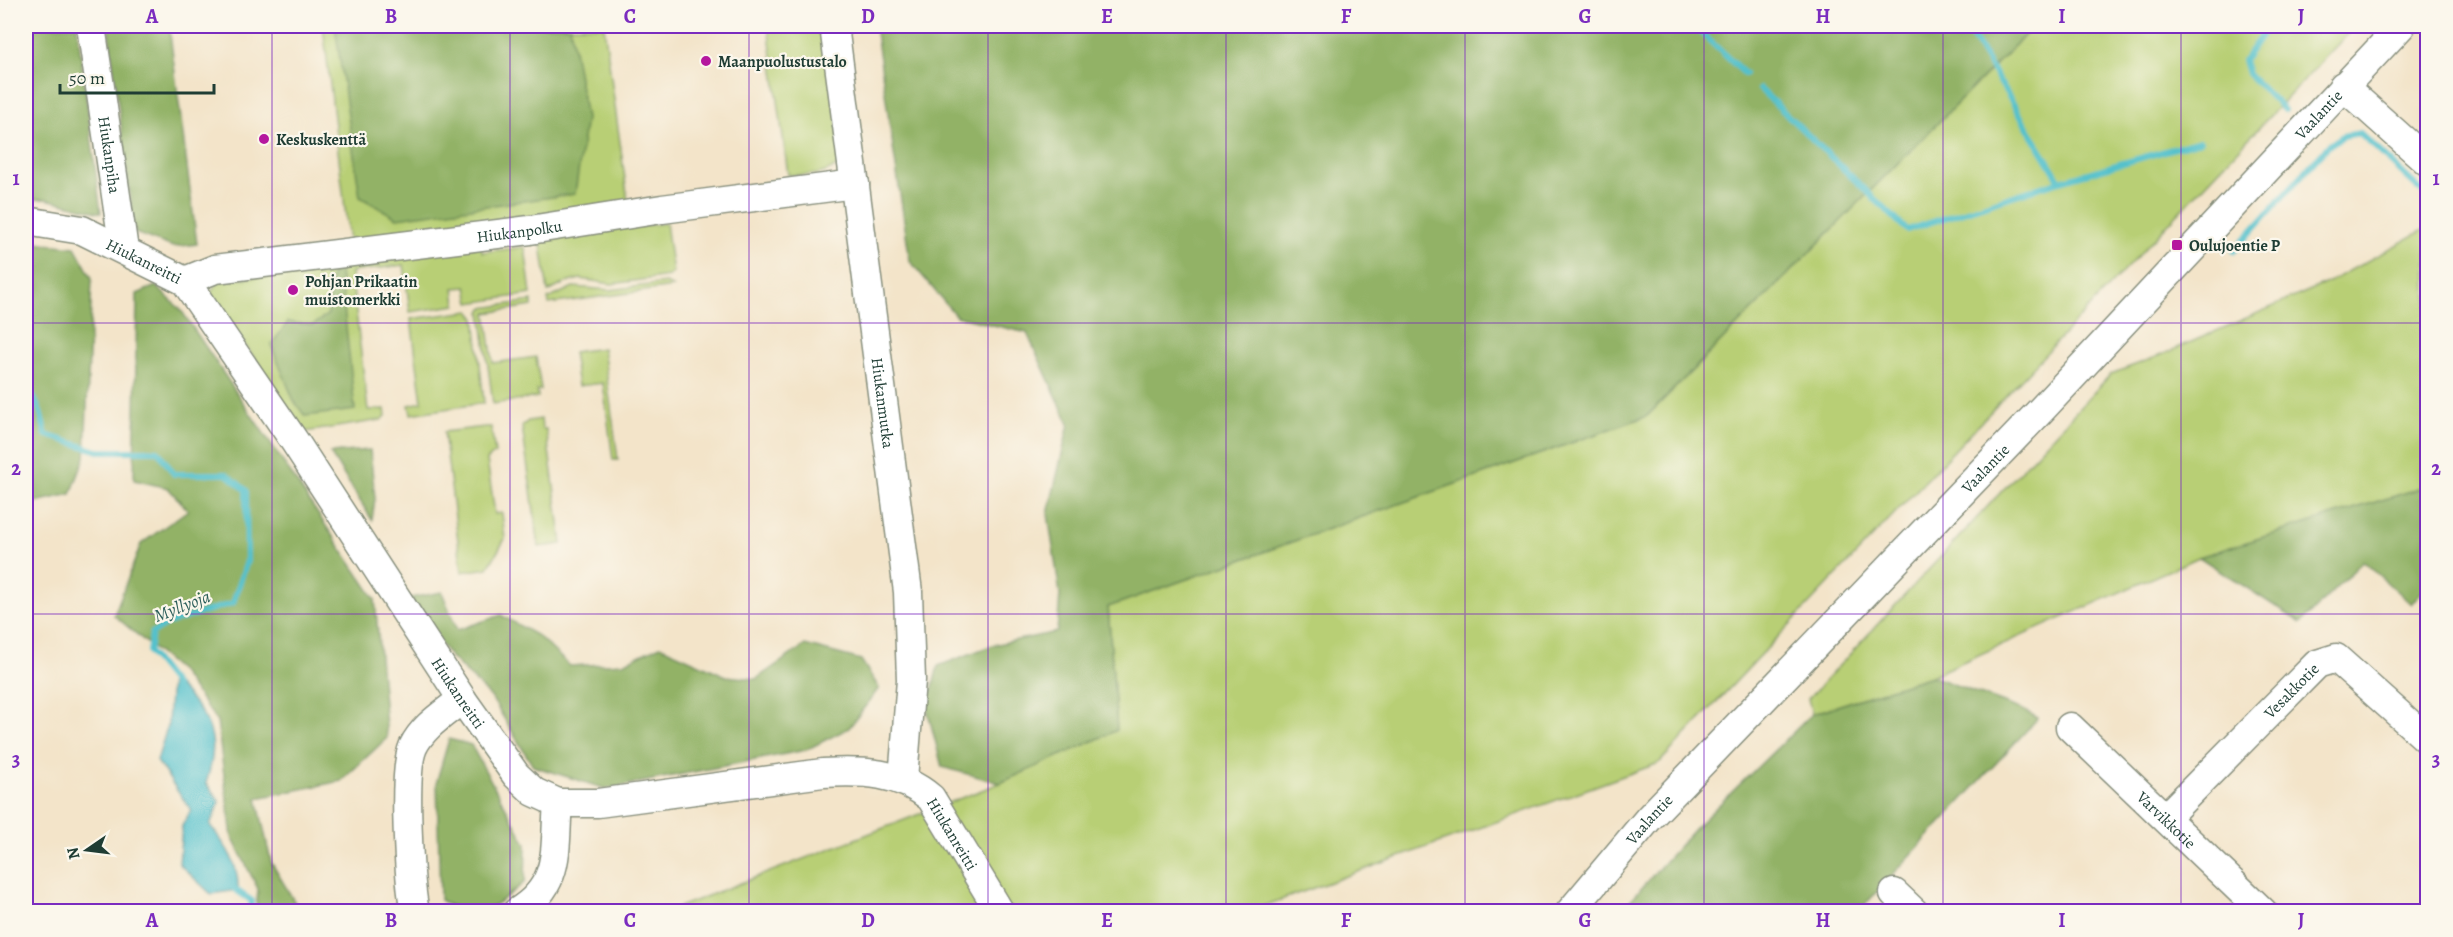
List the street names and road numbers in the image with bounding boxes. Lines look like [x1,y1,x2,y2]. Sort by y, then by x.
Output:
street label: Vaalantie [2290,85,2348,145]
street label: Hiukanpiha [92,115,126,195]
street label: Hiukanpolku [476,215,564,249]
street label: Hiukanreitti [102,234,185,290]
street label: Hiukanmutka [865,356,899,450]
street label: Vaalantie [1956,439,2015,499]
street label: Hiukanreitti [426,653,490,733]
street label: Vesakkotie [2259,658,2324,724]
street label: Varvikkotie [2131,786,2201,854]
street label: Vaalantie [1621,790,1678,850]
street label: Hiukanreitti [921,793,982,875]

